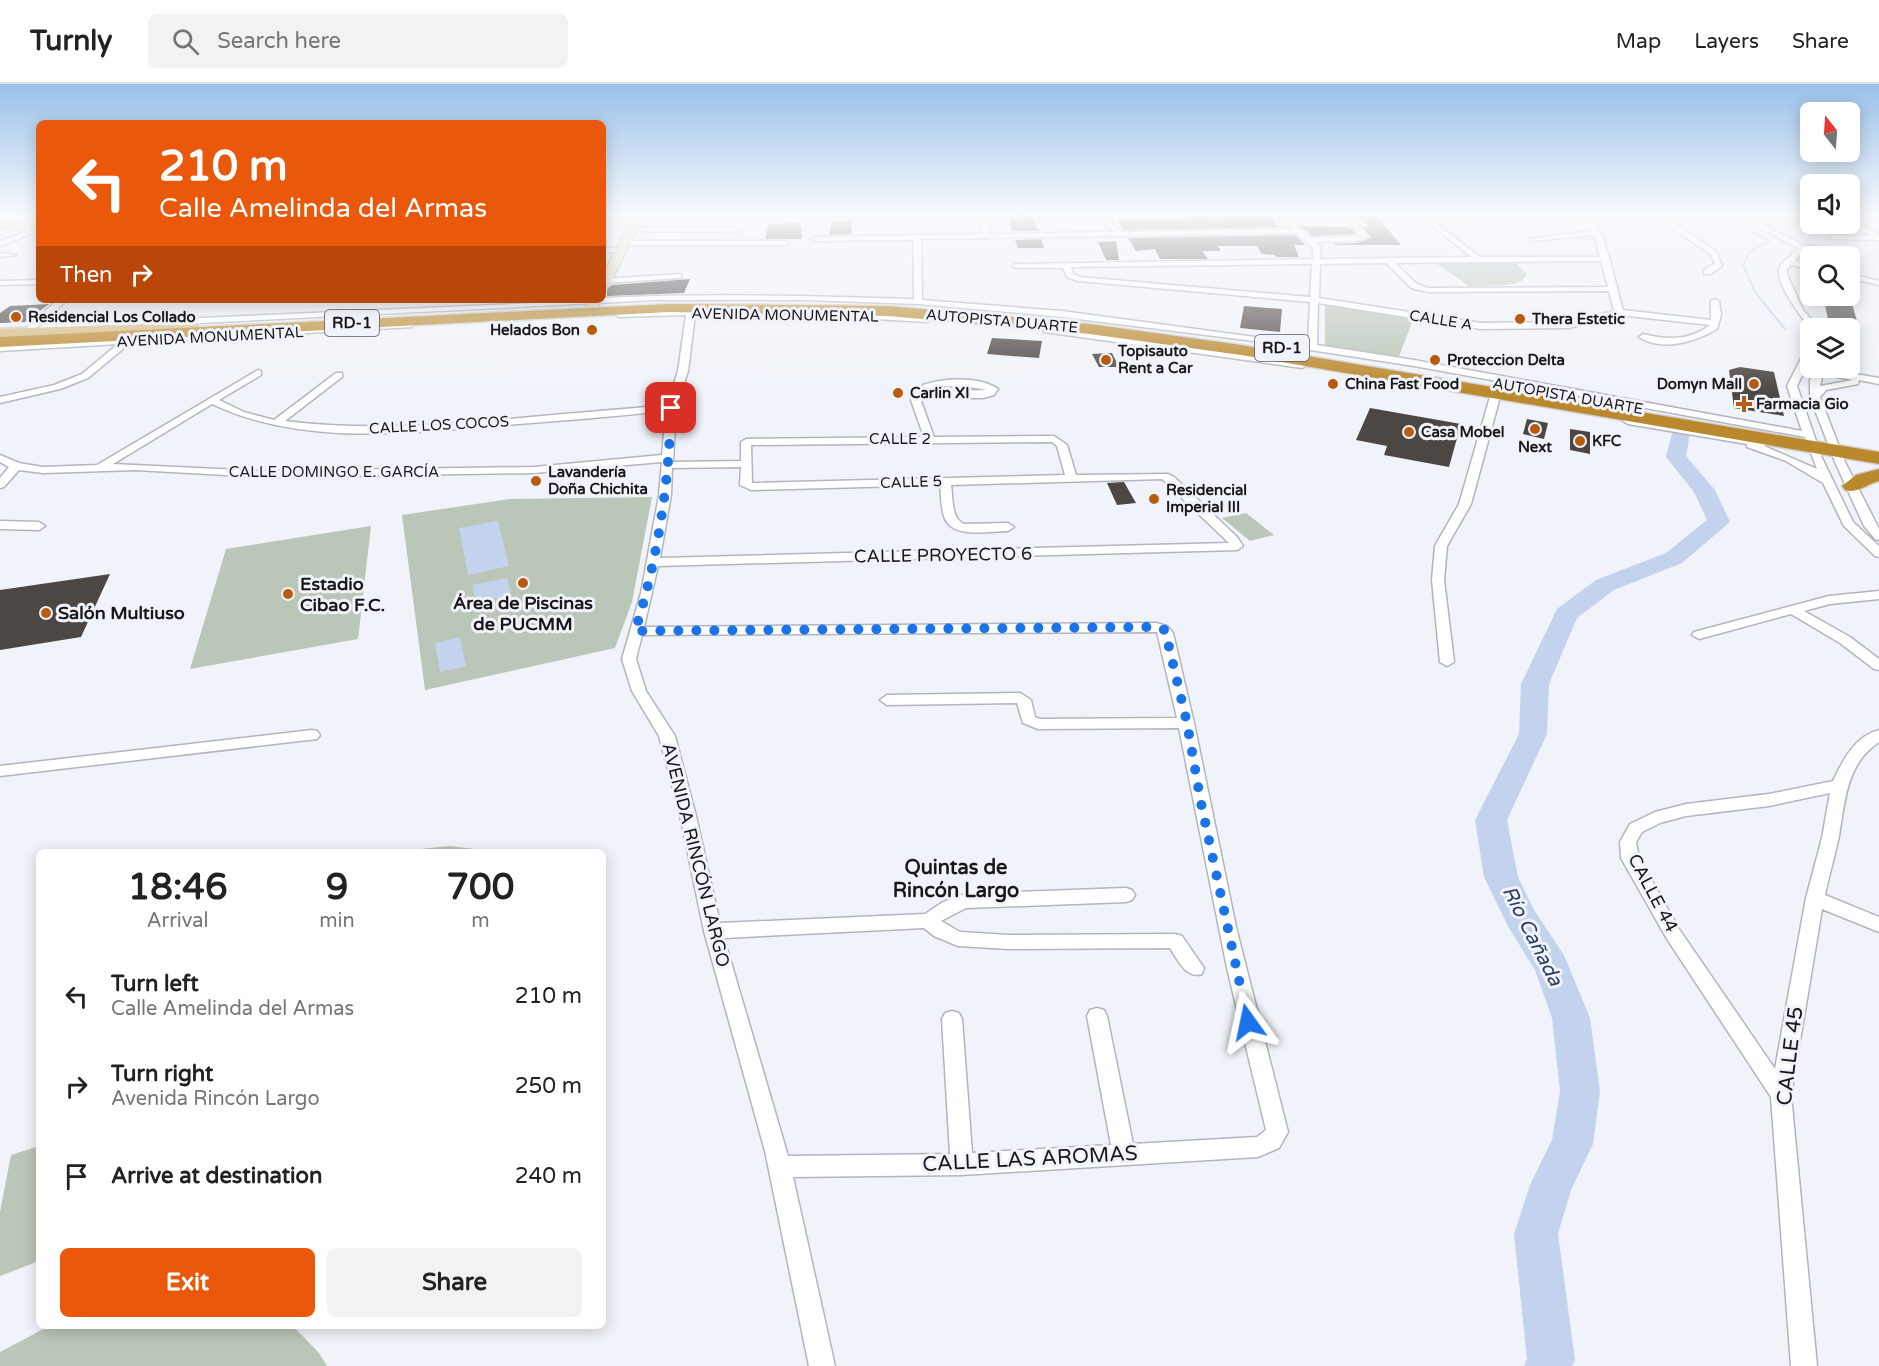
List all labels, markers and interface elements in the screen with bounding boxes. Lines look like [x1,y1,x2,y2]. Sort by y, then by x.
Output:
search box [148,14,568,68]
text: Turnly [30,24,112,58]
icon: search [169,25,202,58]
text: Search here [217,28,341,54]
text: Map [1616,29,1661,54]
text: Layers [1694,29,1759,54]
text: Share [1792,29,1849,54]
north arrow [1800,102,1860,162]
map controls [1800,102,1860,378]
text: 210 m [159,141,288,192]
icon: left [60,144,138,222]
button: sound [1800,174,1860,234]
text: Calle Amelinda del Armas [159,192,487,225]
button: search [1800,246,1860,306]
icon: right [125,258,158,291]
text: Then [60,262,113,288]
street label: AVENIDA MONUMENTAL [691,304,879,326]
street label: AUTOPISTA DUARTE [925,305,1079,337]
street label: CALLE A [1408,306,1474,334]
place label: Residencial Los Collado [28,308,196,326]
marker: Residencial Los Collado [9,310,23,324]
road number: RD-1 [325,310,379,336]
place label: Thera Estetic [1531,310,1625,328]
marker: Thera Estetic [1513,312,1527,326]
button: layers [1800,318,1860,378]
place label: Helados Bon [490,321,580,339]
street label: AVENIDA MONUMENTAL [116,323,304,351]
marker: Helados Bon [585,323,599,337]
road number: RD-1 [1255,335,1309,361]
place label: Topisauto Rent a Car [1117,342,1193,377]
place label: Proteccion Delta [1447,351,1565,369]
marker: Topisauto Rent a Car [1099,353,1113,367]
marker: Proteccion Delta [1428,353,1442,367]
street label: AUTOPISTA DUARTE [1491,374,1645,418]
place label: China Fast Food [1345,375,1459,393]
place label: Domyn Mall [1657,375,1742,394]
marker: China Fast Food [1326,377,1340,391]
marker: Domyn Mall [1747,377,1761,391]
pin [645,382,696,433]
place label: Carlin XI [910,384,969,402]
marker: Carlin XI [891,386,905,400]
icon: arrive [654,391,687,424]
place label: Farmacia Gio [1756,395,1849,413]
marker: Farmacia Gio [1737,397,1751,411]
street label: CALLE LOS COCOS [369,412,509,438]
marker: Next [1528,422,1542,436]
place label: Casa Mobel [1421,423,1504,441]
marker: Casa Mobel [1402,425,1416,439]
street label: CALLE 2 [869,430,931,448]
place label: KFC [1592,432,1622,450]
marker: KFC [1573,434,1587,448]
place label: Next [1518,438,1552,456]
street label: CALLE DOMINGO E. GARCÍA [229,463,439,481]
place label: Lavandería Doña Chichita [548,463,648,498]
street label: CALLE 5 [880,472,942,492]
marker: Lavandería Doña Chichita [529,474,543,488]
place label: Residencial Imperial III [1166,481,1247,517]
marker: Residencial Imperial III [1147,492,1161,506]
street label: CALLE PROYECTO 6 [854,542,1032,568]
place label: Estadio Cibao F.C. [300,573,385,616]
marker: Área de Piscinas de PUCMM [516,576,530,590]
marker: Estadio Cibao F.C. [281,587,295,601]
place label: Área de Piscinas de PUCMM [453,592,593,635]
place label: Salón Multiuso [58,602,185,624]
marker: Salón Multiuso [39,606,53,620]
street label: AVENIDA RINCÓN LARGO [657,741,735,969]
street label: CALLE 44 [1623,850,1683,936]
district label: Quintas de Rincón Largo [893,856,1019,903]
text: 18:46 [128,866,228,909]
text: 9 [326,866,348,909]
text: 700 [446,866,514,909]
water label: Río Cañada [1497,882,1568,991]
text: Arrival [147,909,209,933]
text: min [319,909,355,933]
text: m [471,909,490,933]
text: Turn left [111,971,199,997]
icon: left [60,980,93,1013]
text: 210 m [515,983,582,1009]
position arrow [1216,990,1280,1054]
text: Calle Amelinda del Armas [111,997,354,1021]
street label: CALLE 45 [1772,1005,1808,1107]
text: Turn right [111,1061,213,1087]
icon: right [60,1070,93,1103]
text: 250 m [515,1073,582,1099]
text: Avenida Rincón Largo [111,1087,320,1111]
street label: CALLE LAS AROMAS [922,1141,1138,1177]
icon: arrive [60,1160,93,1193]
text: Arrive at destination [111,1163,322,1189]
text: 240 m [515,1163,582,1189]
button: Exit [60,1248,315,1317]
button: Share [327,1248,582,1317]

